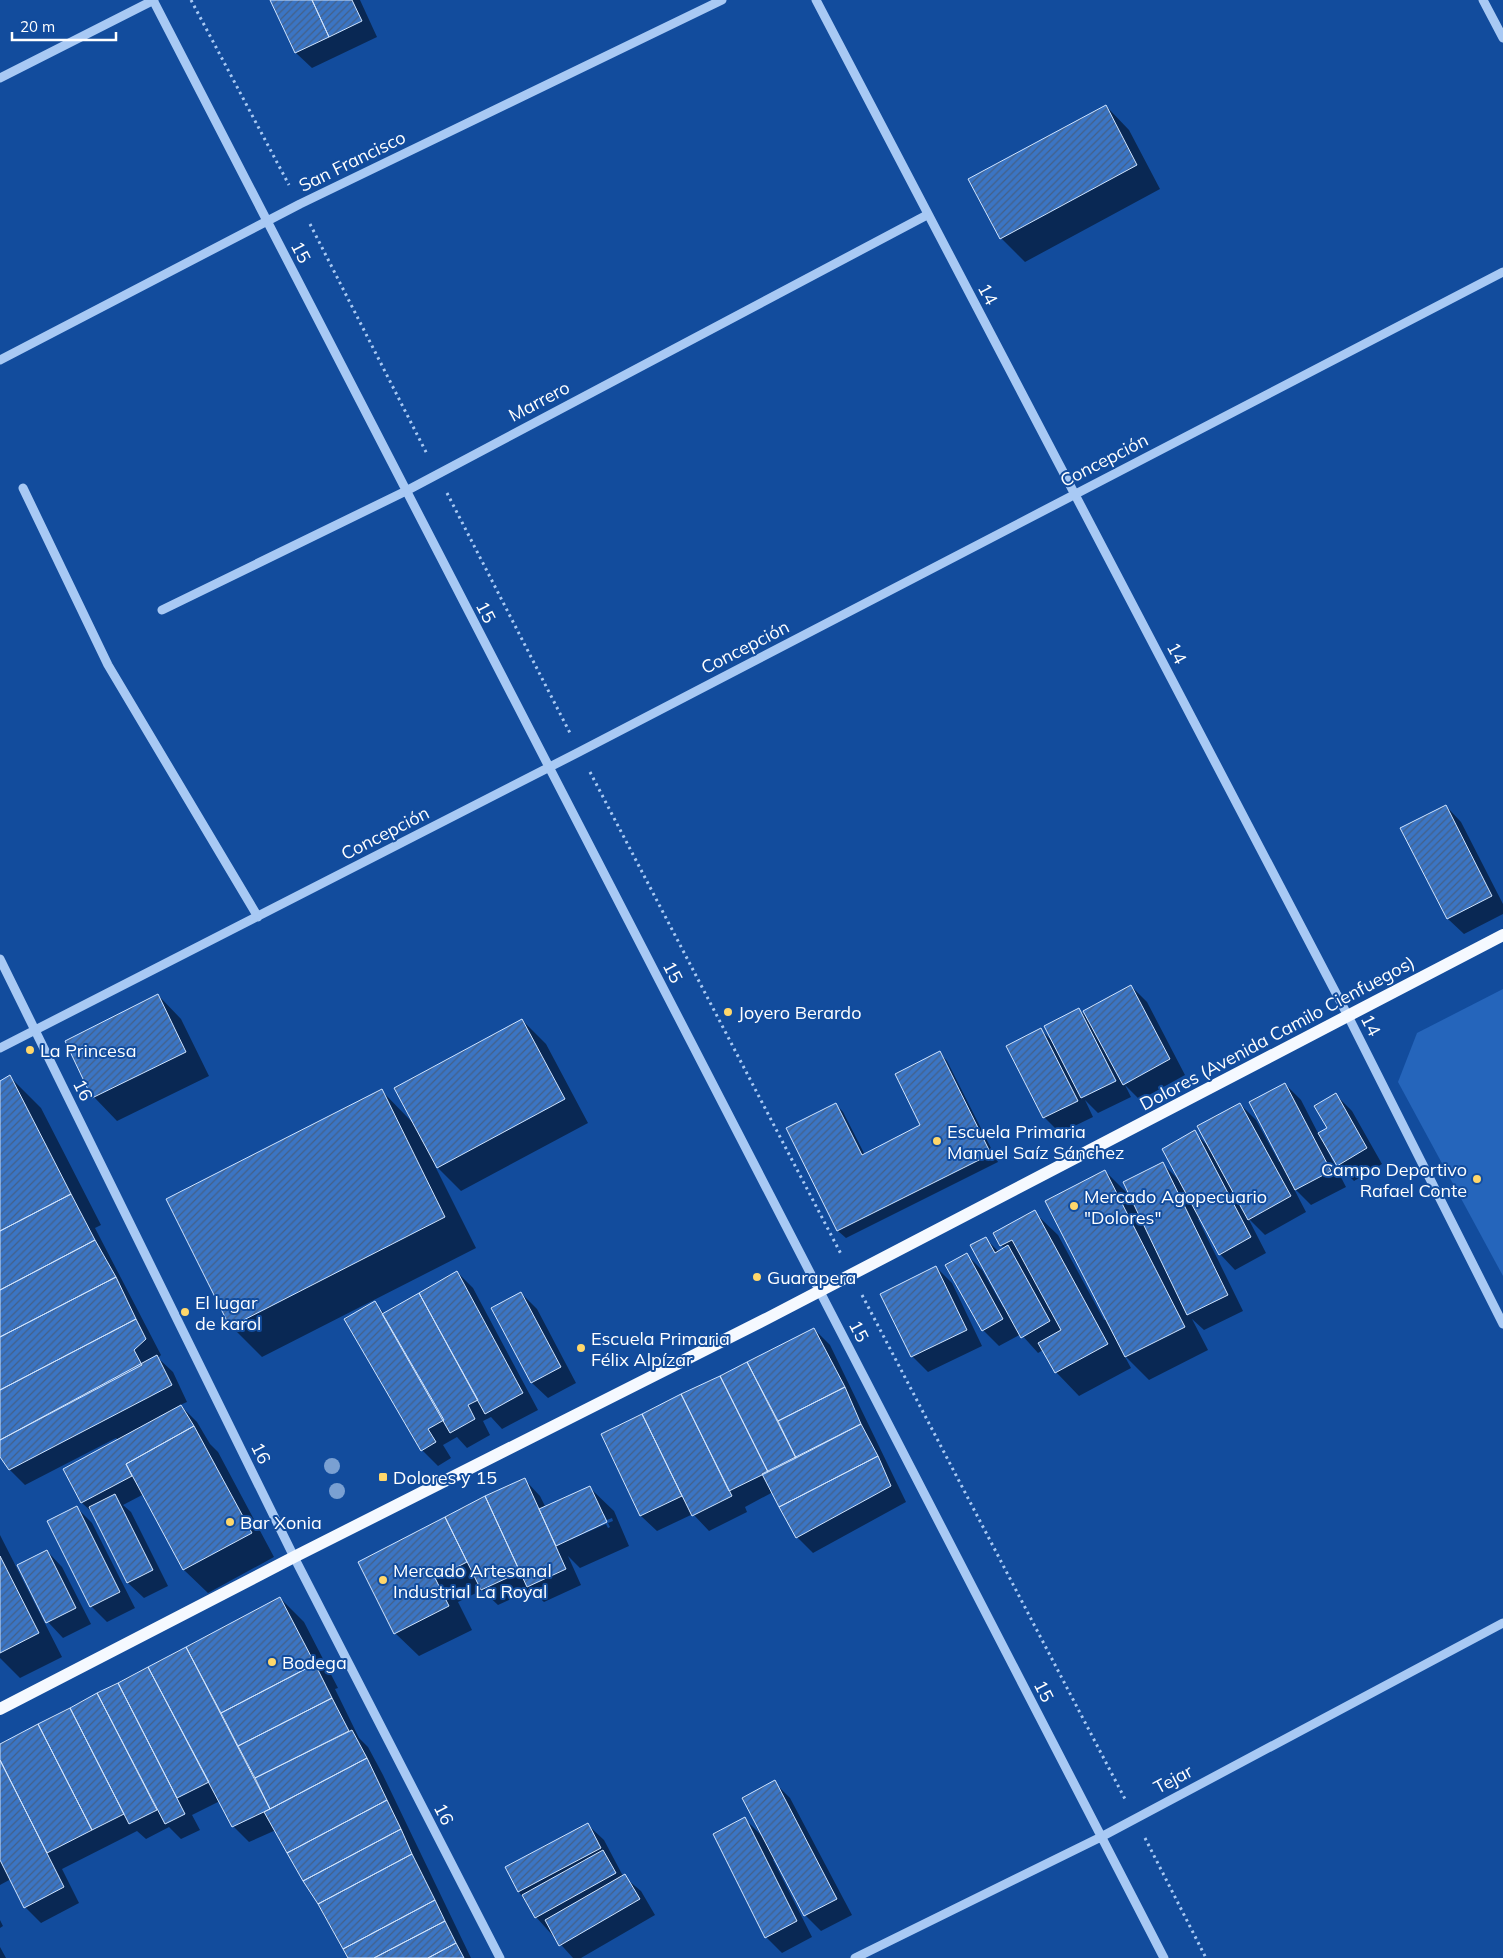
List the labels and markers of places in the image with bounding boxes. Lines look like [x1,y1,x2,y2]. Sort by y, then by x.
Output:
place label: Joyero Berardo [738,1001,861,1024]
marker: Joyero Berardo [722,1006,734,1018]
place label: La Princesa [40,1039,136,1062]
marker: La Princesa [24,1044,36,1056]
place label: Escuela Primaria Manuel Saíz Sánchez [947,1120,1124,1164]
marker: Escuela Primaria Manuel Saíz Sánchez [931,1135,943,1147]
place label: Campo Deportivo Rafael Conte [1321,1158,1467,1202]
marker: Campo Deportivo Rafael Conte [1471,1173,1483,1185]
place label: Mercado Agopecuario "Dolores" [1084,1185,1267,1229]
marker: Mercado Agopecuario "Dolores" [1068,1200,1080,1212]
place label: Guarapera [767,1266,856,1289]
marker: Guarapera [751,1271,763,1283]
place label: El lugar de karol [195,1291,261,1335]
marker: El lugar de karol [179,1306,191,1318]
place label: Escuela Primaria Félix Alpízar [591,1327,730,1371]
marker: Escuela Primaria Félix Alpízar [575,1342,587,1354]
place label: Dolores y 15 [393,1466,497,1489]
marker: Dolores y 15 [377,1471,389,1483]
place label: Bar Xonia [240,1511,322,1534]
marker: Bar Xonia [224,1516,236,1528]
place label: Mercado Artesanal Industrial La Royal [393,1559,552,1603]
marker: Mercado Artesanal Industrial La Royal [377,1574,389,1586]
place label: Bodega [282,1651,347,1674]
marker: Bodega [266,1656,278,1668]

